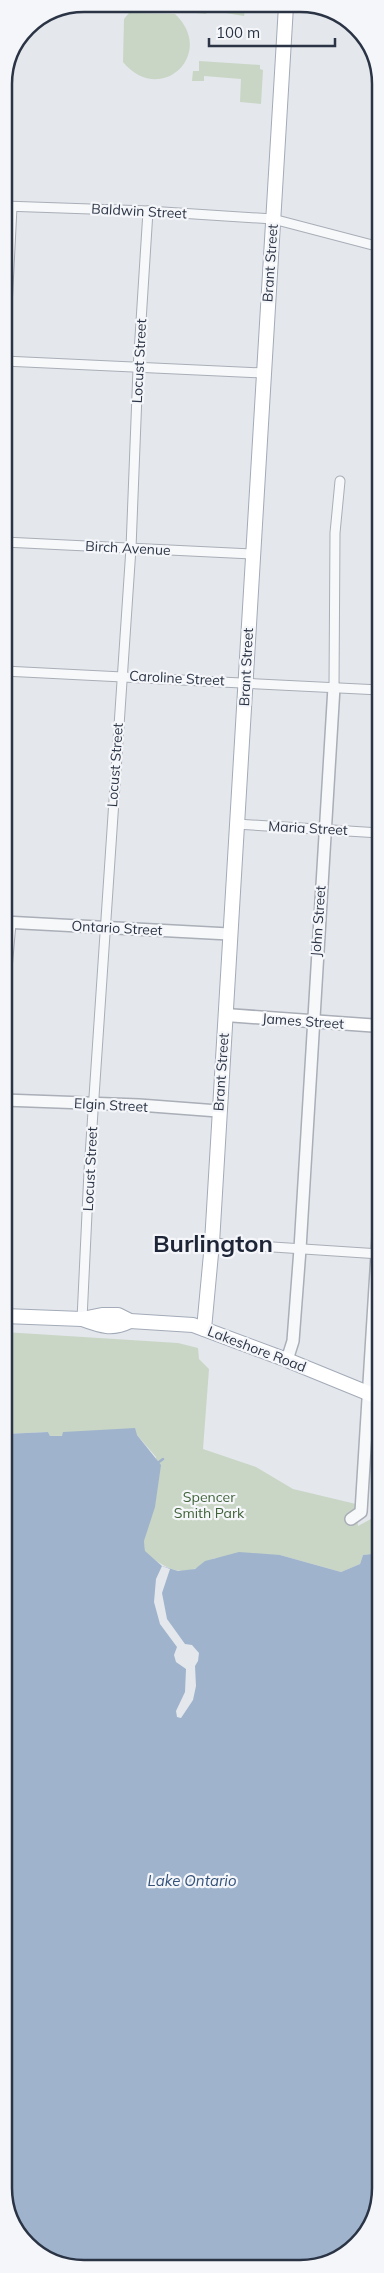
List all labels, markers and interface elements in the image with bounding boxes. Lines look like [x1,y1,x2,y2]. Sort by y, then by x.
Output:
scale bar [209,15,335,47]
text: 100 m [216,23,260,42]
street label: Baldwin Street [91,200,187,222]
street label: Brant Street [258,223,282,303]
street label: Locust Street [128,318,150,404]
street label: Birch Avenue [85,537,171,559]
street label: Brant Street [235,627,257,707]
street label: Caroline Street [129,667,225,689]
street label: Locust Street [103,722,127,808]
street label: Maria Street [268,817,348,839]
street label: John Street [307,885,329,957]
street label: Ontario Street [71,917,163,939]
street label: James Street [261,1009,345,1033]
street label: Brant Street [209,1032,233,1112]
street label: Elgin Street [74,1094,148,1116]
street label: Locust Street [79,1126,101,1212]
district label: Burlington [153,1228,273,1258]
street label: Lakeshore Road [205,1322,309,1376]
park label: Spencer Smith Park [174,1488,245,1522]
water label: Lake Ontario [148,1871,237,1890]

